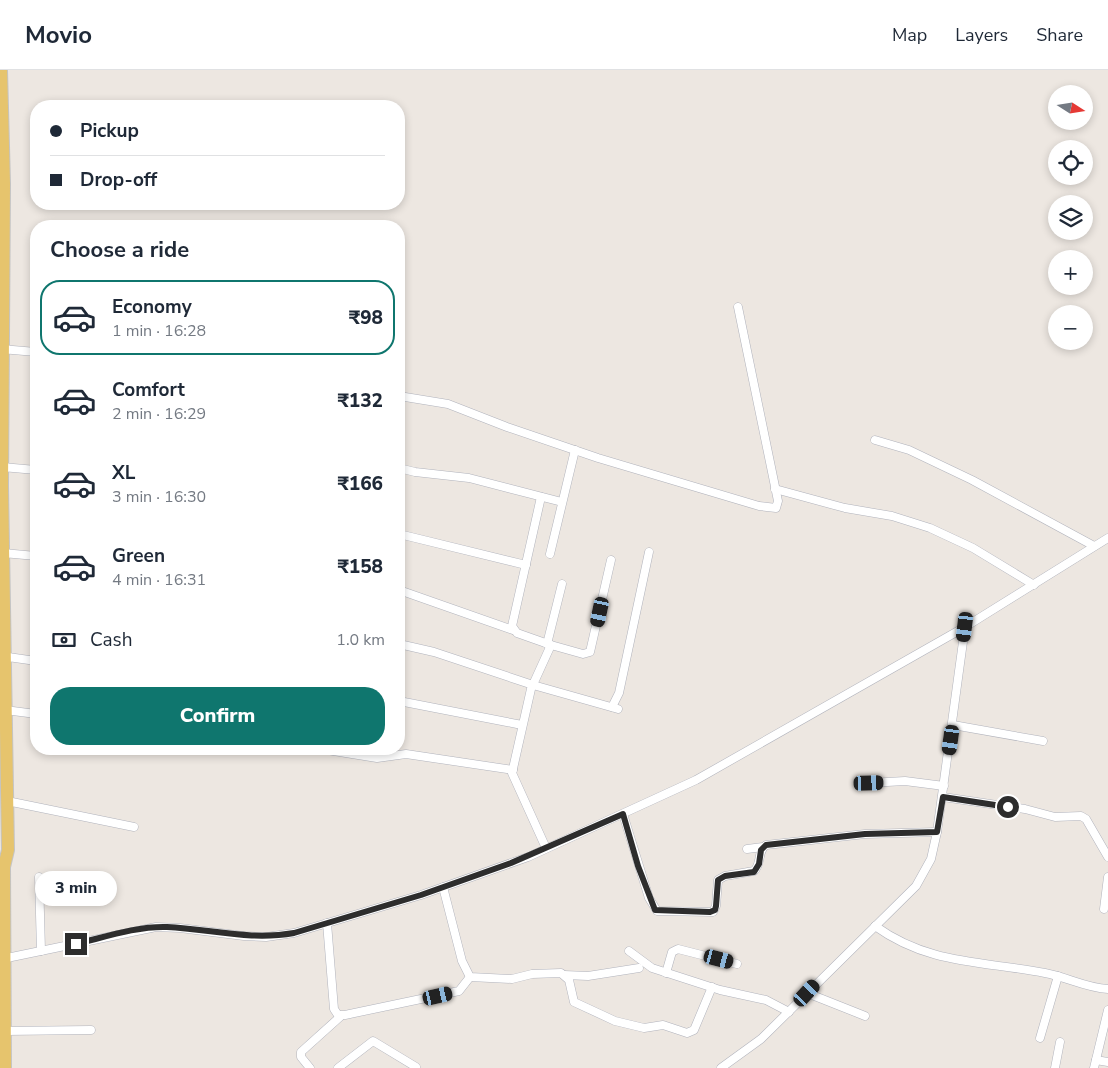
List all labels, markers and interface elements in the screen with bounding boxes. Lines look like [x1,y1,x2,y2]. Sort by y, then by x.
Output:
text: Movio [25,19,92,51]
text: Map [892,23,927,47]
text: Layers [955,23,1008,47]
text: Share [1036,23,1083,47]
north arrow [1048,85,1092,130]
map controls [1048,85,1093,350]
text: Pickup [80,118,139,144]
button: locate [1048,140,1093,185]
text: Drop-off [80,167,157,193]
button: layers [1048,195,1093,240]
text: Choose a ride [50,235,189,265]
button: + [1048,250,1093,295]
text: Economy [112,294,192,320]
icon: car [52,295,97,340]
text: ₹98 [349,305,383,331]
button: − [1048,305,1093,350]
text: 1 min · 16:28 [112,320,206,342]
text: Comfort [112,377,185,403]
icon: car [52,378,97,423]
text: ₹132 [337,388,383,414]
text: 2 min · 16:29 [112,403,206,425]
text: XL [112,460,135,486]
icon: car [52,461,97,506]
text: ₹166 [337,471,383,497]
text: 3 min · 16:30 [112,486,206,508]
text: Green [112,543,165,569]
icon: car [52,544,97,589]
text: ₹158 [337,554,383,580]
text: 4 min · 16:31 [112,569,206,591]
car [589,596,610,628]
car [955,611,974,643]
icon: cash [50,626,78,654]
text: Cash [90,627,132,653]
text: 1.0 km [336,629,385,651]
button: Confirm [50,687,385,745]
car [941,724,960,756]
car [853,775,884,791]
route start [997,796,1019,818]
callout: 3 min [35,872,117,906]
text: 3 min [55,877,97,899]
route end [65,933,87,955]
car [702,948,735,970]
car [791,977,822,1009]
car [421,985,454,1007]

